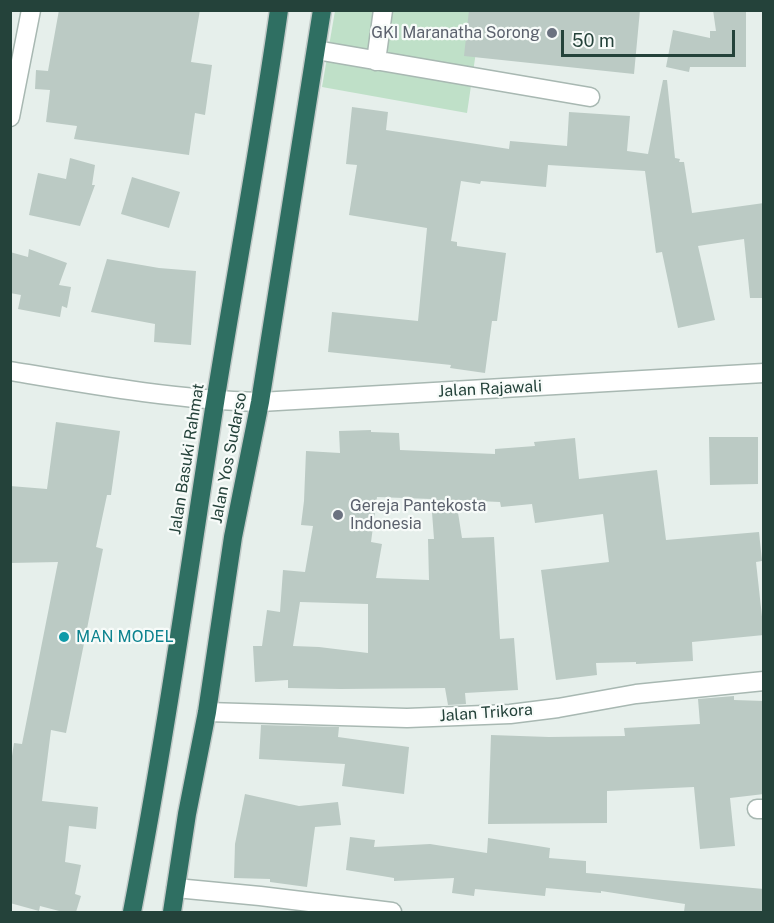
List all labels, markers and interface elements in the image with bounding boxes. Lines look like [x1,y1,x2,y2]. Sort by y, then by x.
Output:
scale bar [564,18,738,56]
place label: GKI Maranatha Sorong [371,23,540,43]
marker: GKI Maranatha Sorong [545,26,559,40]
text: 50 m [572,30,615,51]
street label: Jalan Rajawali [438,377,542,401]
street label: Jalan Basuki Rahmat [166,382,208,536]
street label: Jalan Yos Sudarso [207,391,251,525]
place label: Gereja Pantekosta Indonesia [350,496,486,534]
marker: Gereja Pantekosta Indonesia [331,508,345,522]
place label: MAN MODEL [76,627,174,647]
marker: MAN MODEL [57,630,71,644]
street label: Jalan Trikora [439,700,533,726]

